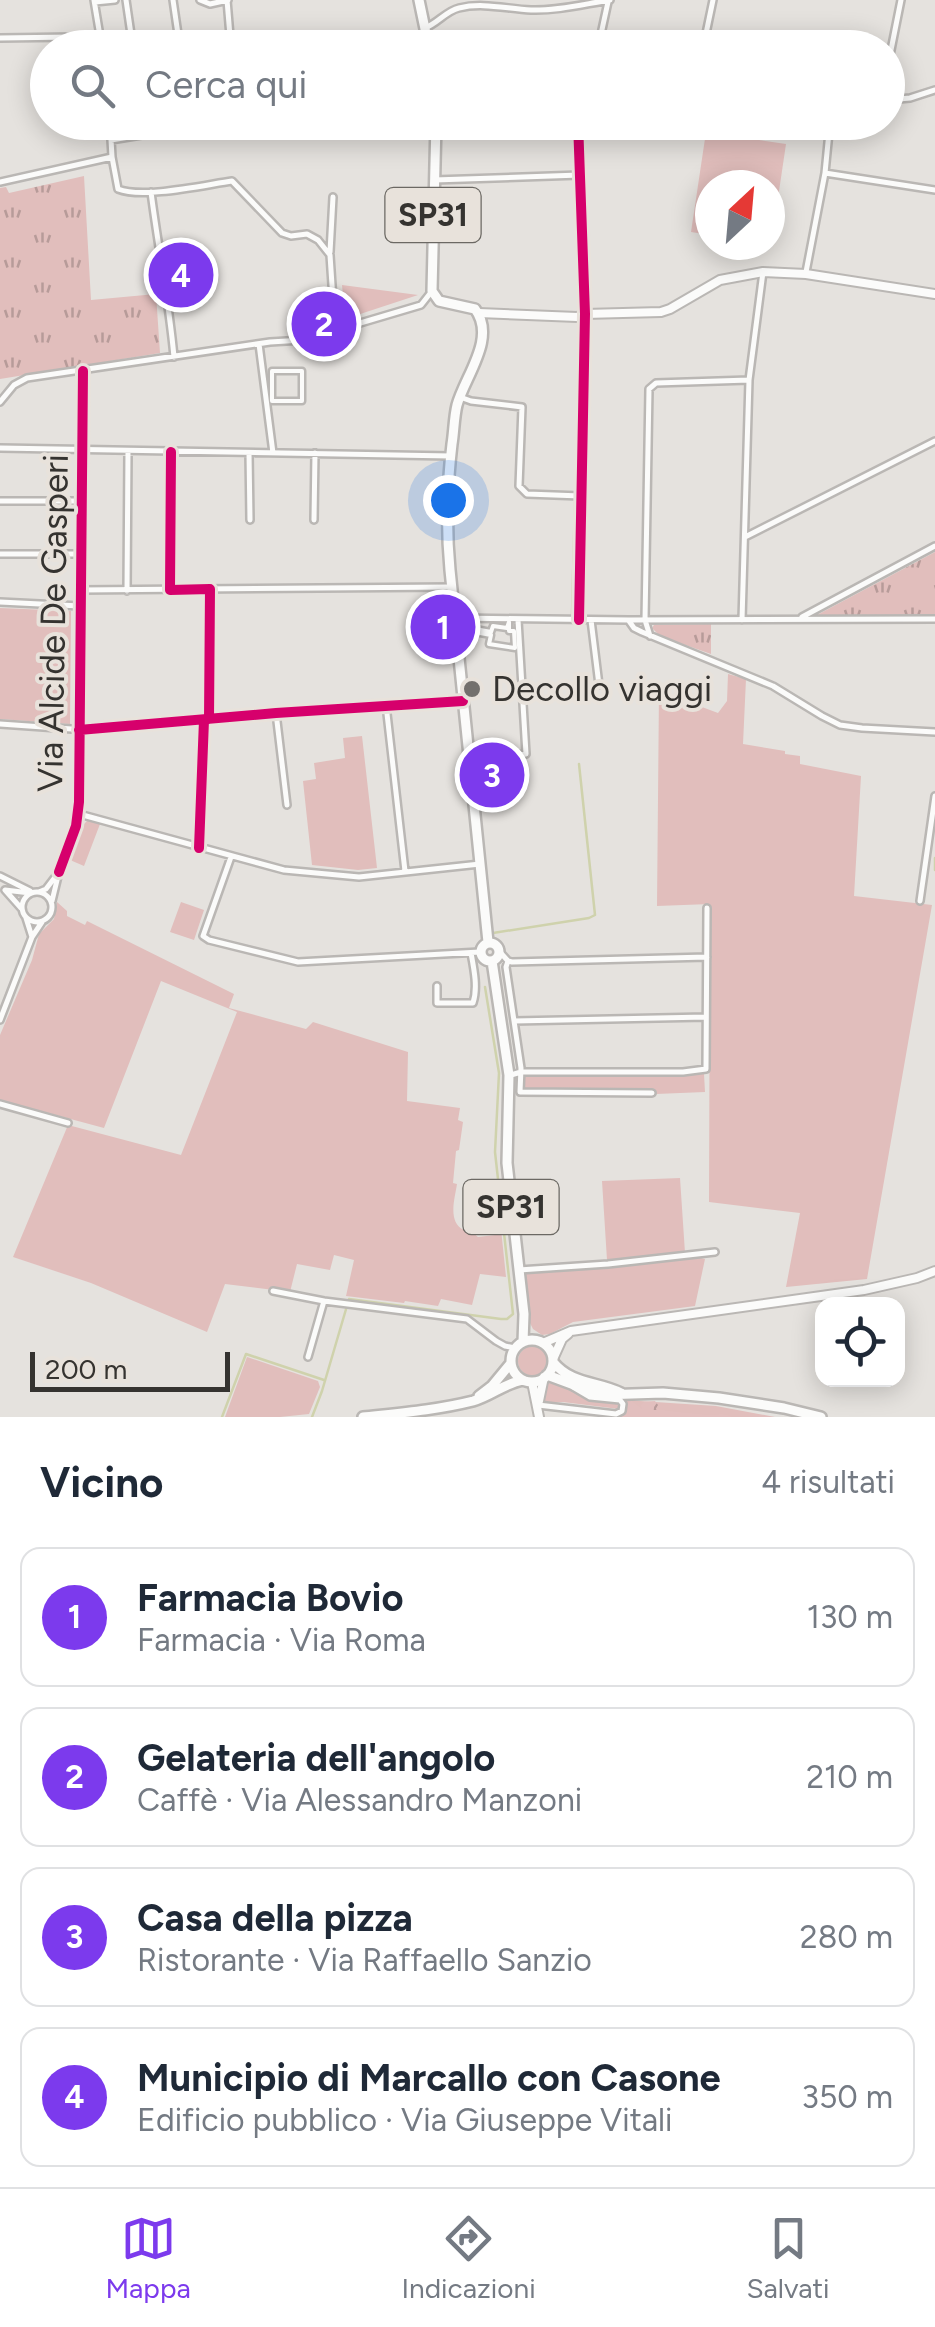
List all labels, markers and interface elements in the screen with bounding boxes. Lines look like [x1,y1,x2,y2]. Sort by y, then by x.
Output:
search box [30,30,905,140]
icon: search [65,58,120,113]
text: Cerca qui [145,62,307,108]
north arrow [695,170,785,260]
road number: SP31 [386,188,480,242]
pin: 4 [148,238,214,312]
pin: 2 [292,286,356,362]
street label: Via Alcide De Gasperi [29,454,77,792]
your location [423,475,474,526]
pin: 1 [410,590,476,664]
place label: Decollo viaggi [492,668,712,710]
marker: Decollo viaggi [461,678,483,700]
pin: 3 [460,738,524,812]
road number: SP31 [464,1180,558,1234]
map controls [815,1297,905,1387]
button: locate [815,1297,905,1387]
scale bar [30,1347,230,1392]
text: 200 m [45,1352,127,1386]
text: Vicino [40,1457,164,1508]
text: 4 risultati [761,1463,895,1501]
text: Farmacia Bovio [137,1575,403,1621]
text: 1 [68,1598,81,1636]
text: 130 m [807,1598,893,1636]
text: Farmacia · Via Roma [137,1621,426,1659]
text: Gelateria dell'angolo [137,1735,495,1781]
text: 2 [65,1758,84,1796]
text: 210 m [806,1758,893,1796]
text: Caffè · Via Alessandro Manzoni [137,1781,582,1819]
text: Casa della pizza [137,1895,413,1941]
text: 3 [66,1918,83,1956]
text: 280 m [800,1918,893,1956]
text: Ristorante · Via Raffaello Sanzio [137,1941,592,1979]
text: Municipio di Marcallo con Casone [137,2055,721,2101]
text: 4 [64,2078,85,2116]
text: 350 m [802,2078,893,2116]
text: Edificio pubblico · Via Giuseppe Vitali [137,2101,673,2139]
tab: Mappa [105,2211,191,2305]
tab: Indicazioni [401,2211,536,2305]
tab: Salvati [746,2211,830,2305]

